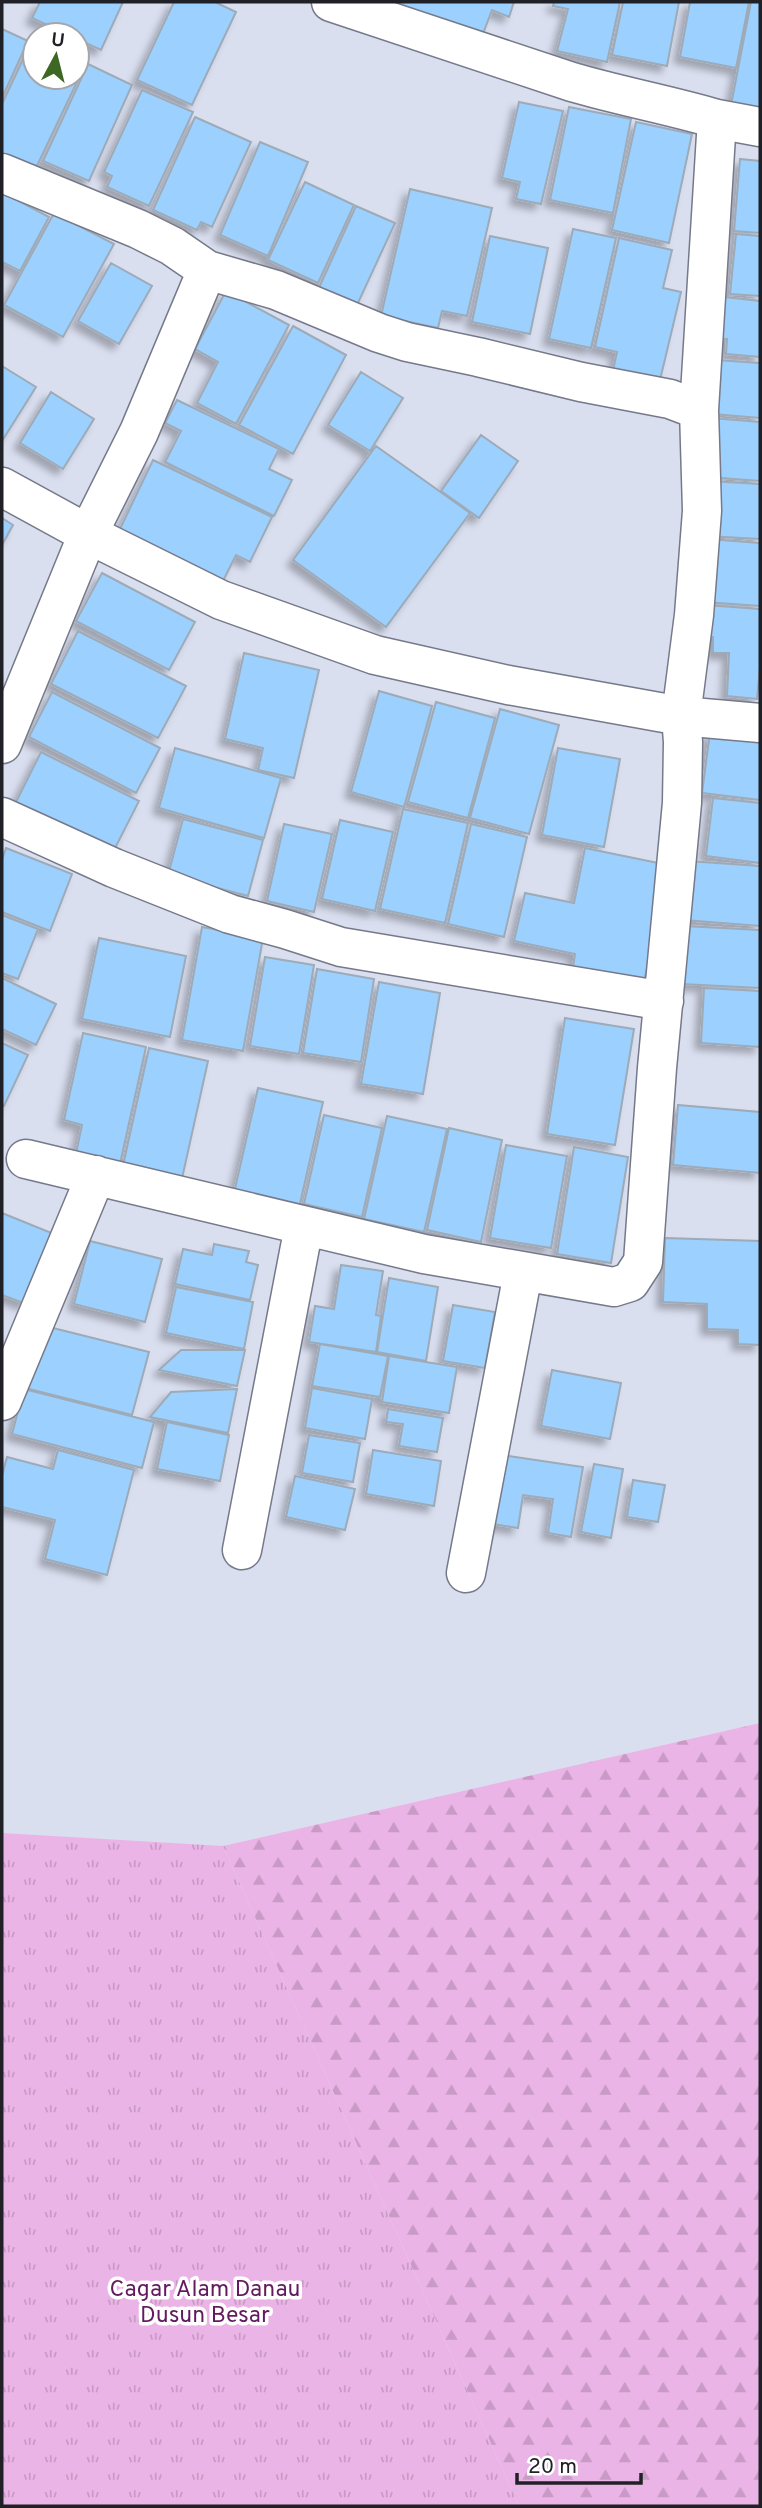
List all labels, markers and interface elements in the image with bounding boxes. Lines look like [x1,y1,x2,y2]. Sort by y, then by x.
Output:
north arrow [21,21,91,91]
text: U [50,28,66,54]
park label: Cagar Alam Danau Dusun Besar [110,2276,300,2331]
scale bar [517,2442,641,2486]
text: 20 m [528,2454,577,2481]

